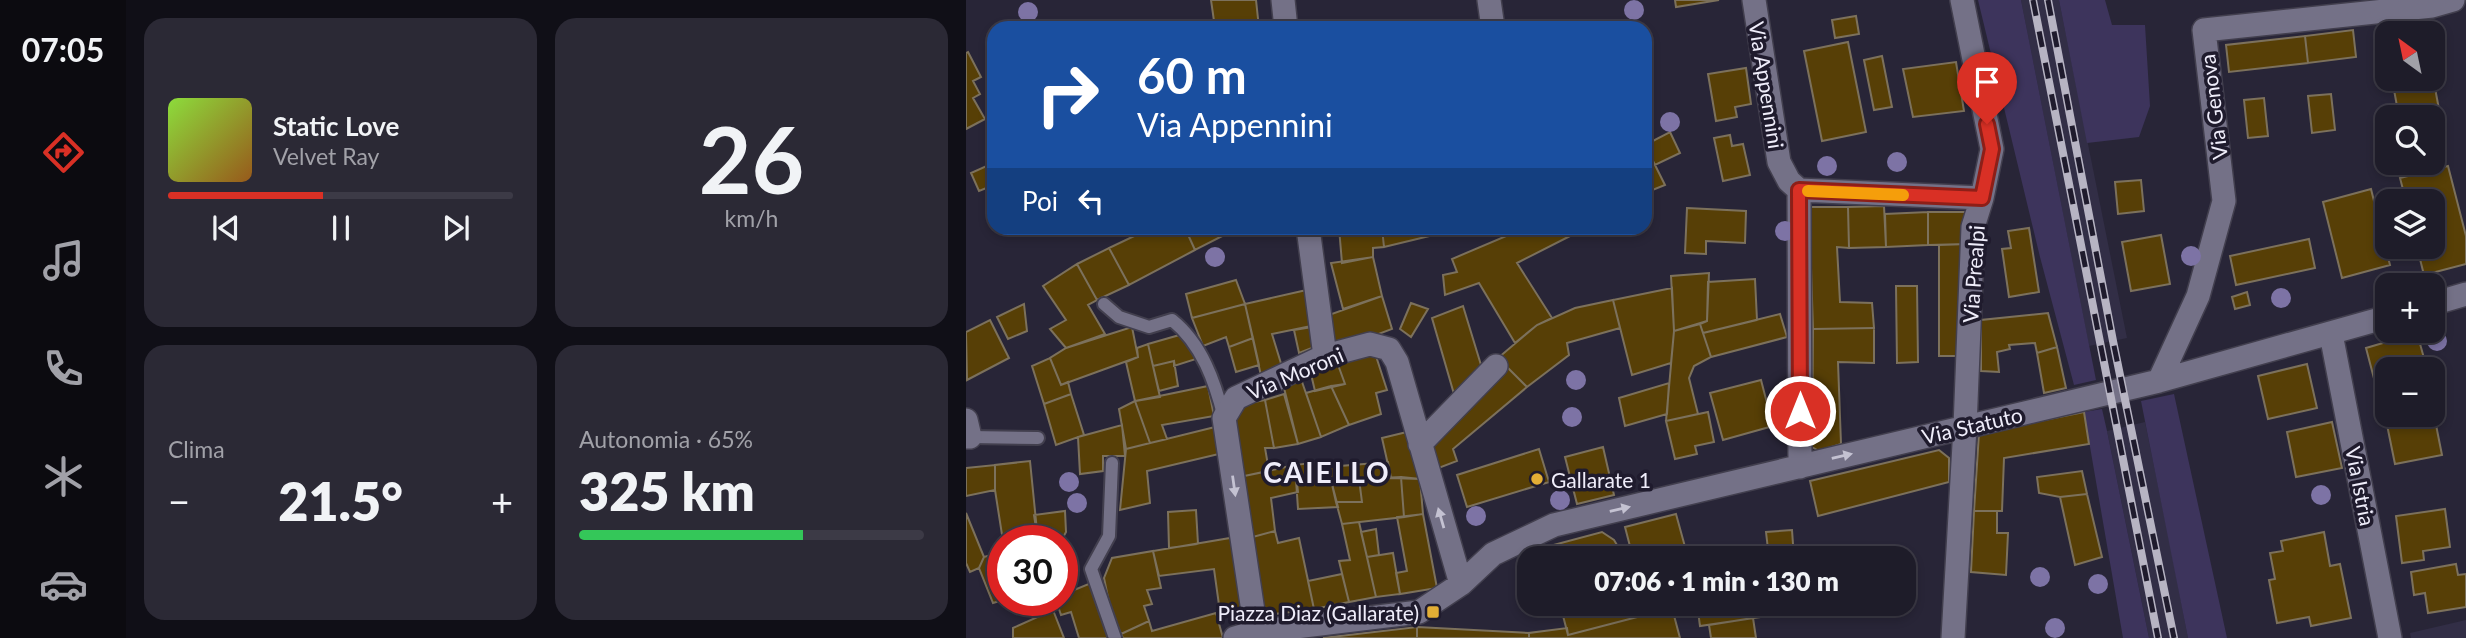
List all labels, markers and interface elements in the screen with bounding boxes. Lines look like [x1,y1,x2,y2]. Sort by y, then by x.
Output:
street label: Via Appennini [1745,20,1789,150]
north arrow [2375,21,2445,91]
map controls [2375,21,2445,427]
text: 07:05 [22,30,104,69]
text: 60 m [1137,46,1247,104]
icon: right [1022,49,1113,140]
pin [1957,52,2017,124]
street label: Via Genova [2194,53,2232,161]
icon: arrive [1968,63,2006,101]
text: 26 [699,104,804,213]
text: Via Appennini [1137,105,1333,144]
button: search [2375,105,2445,175]
text: Static Love [273,110,400,142]
icon: directions [39,128,88,177]
text: Velvet Ray [273,142,379,170]
icon: left [1072,182,1110,220]
text: Poi [1022,185,1058,217]
button: layers [2375,189,2445,259]
text: km/h [725,204,778,232]
icon: previous [207,209,245,247]
icon: pause [322,209,360,247]
icon: next [437,209,475,247]
street label: Via Prealpi [1957,224,1989,324]
icon: music [39,236,88,285]
button: + [2375,273,2445,343]
street label: Via Moroni [1243,342,1347,404]
icon: phone [39,344,88,393]
button: − [2375,357,2445,427]
position arrow [1763,374,1837,448]
street label: Via Statuto [1919,401,2025,449]
text: Autonomia · 65% [579,425,753,453]
text: Clima [168,435,225,463]
street label: Via Istria [2341,444,2381,528]
one-way arrow [1831,451,1853,462]
icon: climate [39,452,88,501]
district label: CAIELLO [1263,455,1391,489]
text: 325 km [579,460,755,522]
place label: Gallarate 1 [1551,467,1651,492]
text: 21.5° [278,470,403,532]
marker: Gallarate 1 [1529,471,1545,487]
one-way arrow [1229,475,1240,497]
text: − [168,478,190,524]
text: + [491,478,513,524]
one-way arrow [1609,503,1631,514]
one-way arrow [1436,508,1446,529]
speed limit sign: 30 [987,525,1078,616]
icon: car [39,560,88,609]
text: 07:06 · 1 min · 130 m [1594,565,1839,597]
place label: Piazza Diaz (Gallarate) [1217,600,1419,625]
marker: Piazza Diaz (Gallarate) [1425,604,1441,620]

